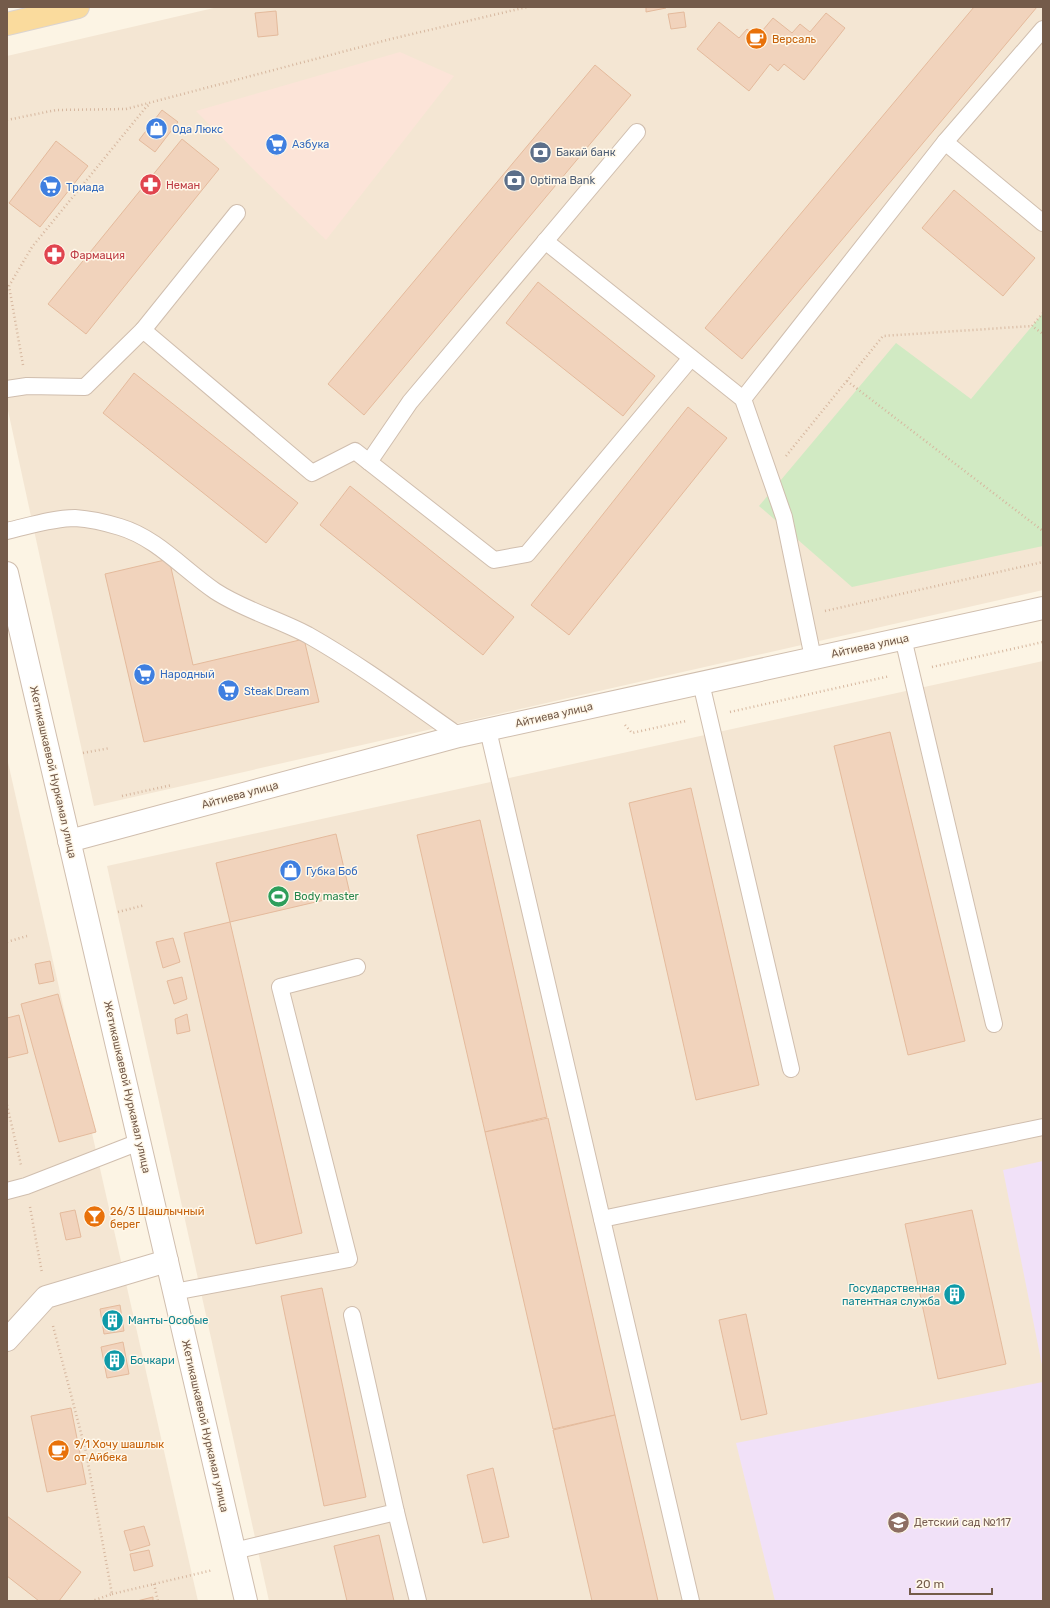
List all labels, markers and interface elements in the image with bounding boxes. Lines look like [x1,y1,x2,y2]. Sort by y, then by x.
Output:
cafe icon: Версаль [743,26,769,52]
place label: Версаль [772,33,817,46]
shop icon: Ода Люкс [144,116,170,142]
place label: Ода Люкс [172,123,223,136]
supermarket icon: Азбука [264,131,290,157]
place label: Азбука [292,138,329,151]
bank icon: Бакай банк [527,139,553,165]
place label: Бакай банк [556,146,616,159]
bank icon: Optima Bank [501,167,527,193]
pharmacy icon: Неман [137,172,163,198]
supermarket icon: Триада [37,174,63,200]
place label: Optima Bank [530,174,596,187]
place label: Неман [166,179,200,192]
place label: Триада [66,181,104,194]
pharmacy icon: Фармация [42,242,68,268]
place label: Фармация [70,249,125,262]
street label: Айтиева улица [830,631,910,661]
supermarket icon: Народный [131,661,157,687]
place label: Народный [160,668,215,681]
supermarket icon: Steak Dream [216,678,242,704]
street label: Жетикашкаевой Нуркамал улица [27,684,79,860]
place label: Steak Dream [244,685,310,698]
street label: Айтиева улица [514,700,594,730]
street label: Айтиева улица [200,778,280,812]
shop icon: Губка Боб [277,858,303,884]
place label: Губка Боб [306,865,358,878]
sports icon: Body master [265,883,291,909]
place label: Body master [294,890,360,903]
street label: Жетикашкаевой Нуркамал улица [101,999,153,1175]
bar icon: 26/3 Шашлычный берег [81,1204,107,1230]
place label: 26/3 Шашлычный берег [110,1205,204,1231]
building icon: Государственная патентная служба [942,1281,968,1307]
place label: Государственная патентная служба [842,1282,940,1308]
building icon: Манты-Особые [99,1307,125,1333]
place label: Манты-Особые [128,1314,208,1327]
street label: Жетикашкаевой Нуркамал улица [179,1338,231,1514]
building icon: Бочкари [102,1347,128,1373]
place label: Бочкари [130,1354,175,1367]
cafe icon: 9/1 Хочу шашлык от Айбека [45,1437,71,1463]
place label: 9/1 Хочу шашлык от Айбека [74,1438,164,1464]
school or university icon: Детский сад №117 [886,1509,912,1535]
place label: Детский сад №117 [914,1516,1011,1529]
scale bar [910,1570,992,1596]
text: 20 m [916,1577,944,1591]

